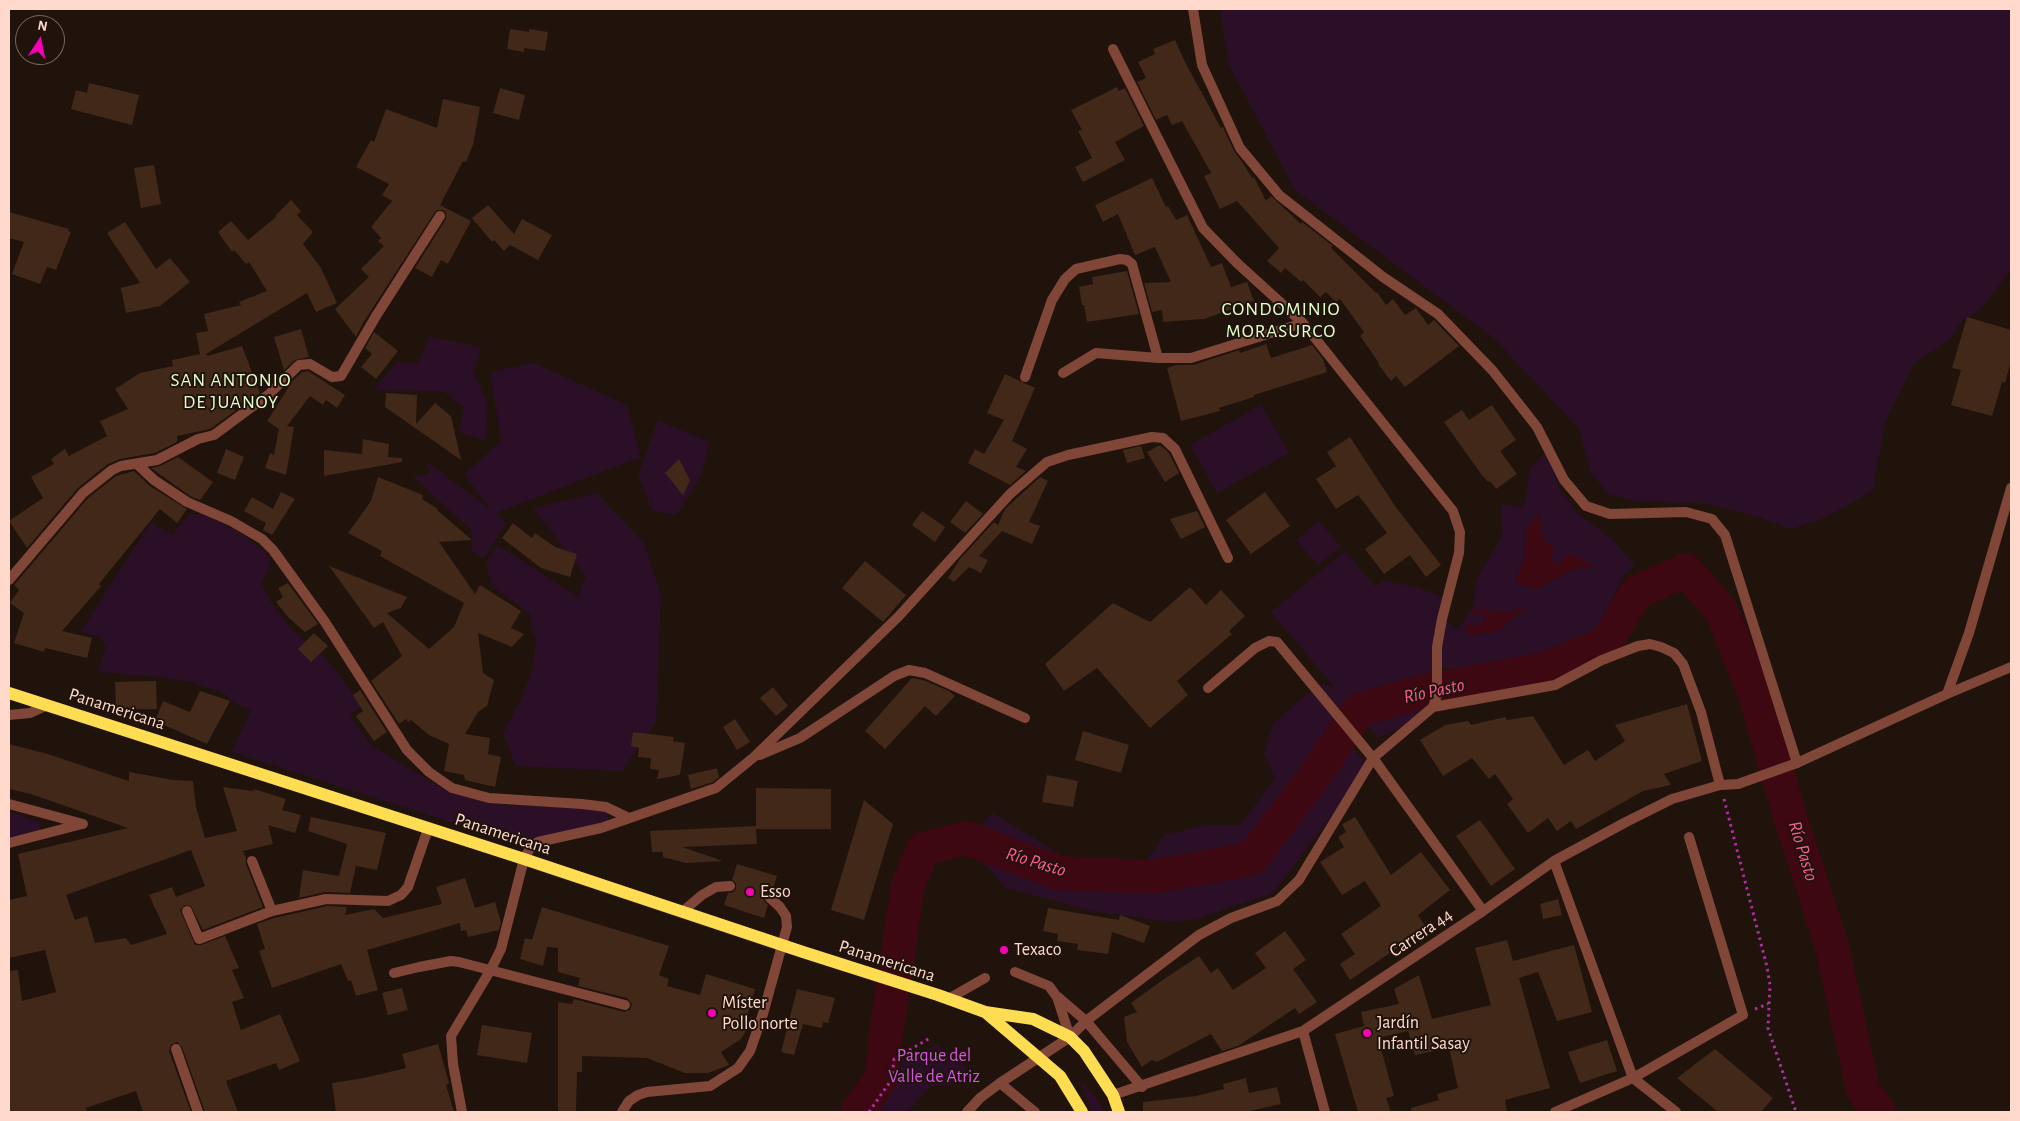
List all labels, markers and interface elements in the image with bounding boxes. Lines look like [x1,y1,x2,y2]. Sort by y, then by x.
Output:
north arrow [15,15,65,65]
text: N [37,18,49,34]
district label: CONDOMINIO MORASURCO [1220,298,1342,342]
district label: SAN ANTONIO DE JUANOY [169,369,293,413]
water label: Río Pasto [1401,673,1467,709]
street label: Panamericana [66,683,168,735]
street label: Panamericana [452,808,554,860]
water label: Río Pasto [1783,818,1823,884]
water label: Río Pasto [1003,842,1069,882]
place label: Esso [760,881,791,903]
marker: Esso [744,886,756,898]
street label: Carrera 44 [1385,904,1457,962]
street label: Panamericana [836,935,938,987]
place label: Texaco [1014,939,1061,961]
marker: Texaco [998,944,1010,956]
place label: Míster Pollo norte [722,992,798,1034]
marker: Míster Pollo norte [706,1007,718,1019]
place label: Jardín Infantil Sasay [1377,1012,1470,1054]
marker: Jardín Infantil Sasay [1361,1027,1373,1039]
park label: Parque del Valle de Atriz [888,1045,980,1088]

